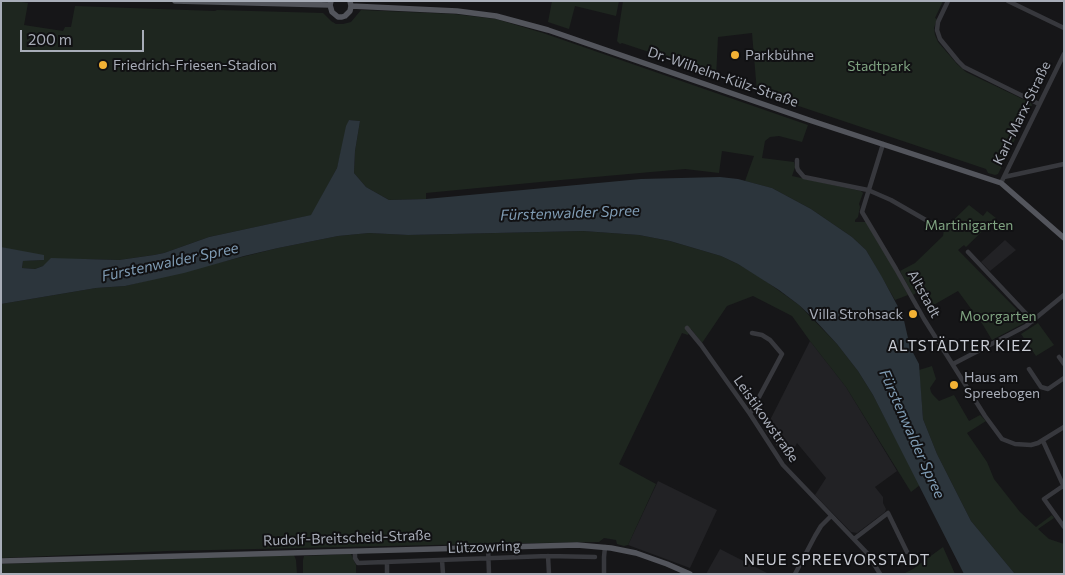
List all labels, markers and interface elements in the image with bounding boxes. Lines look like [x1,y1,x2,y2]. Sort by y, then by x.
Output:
scale bar [22,20,146,52]
text: 200 m [28,30,72,48]
street label: Dr.-Wilhelm-Külz-Straße [646,43,800,111]
place label: Parkbühne [745,47,814,63]
marker: Parkbühne [729,49,741,61]
place label: Friedrich-Friesen-Stadion [113,57,277,73]
park label: Stadtpark [847,58,911,74]
street label: Karl-Marx-Straße [990,58,1054,168]
marker: Friedrich-Friesen-Stadion [97,59,109,71]
water label: Fürstenwalder Spree [500,202,640,224]
park label: Martinigarten [925,217,1013,233]
water label: Fürstenwalder Spree [100,239,240,285]
street label: Altstadt [904,267,944,321]
place label: Villa Strohsack [809,306,903,322]
marker: Villa Strohsack [907,308,919,320]
park label: Moorgarten [959,308,1037,324]
district label: ALTSTÄDTER KIEZ [886,337,1034,355]
water label: Fürstenwalder Spree [875,367,949,501]
place label: Haus am Spreebogen [964,369,1040,402]
street label: Leistikowstraße [730,372,802,466]
marker: Haus am Spreebogen [948,379,960,391]
street label: Rudolf-Breitscheid-Straße [263,527,431,549]
street label: Lützowring [447,537,521,557]
district label: NEUE SPREEVORSTADT [741,551,933,569]

